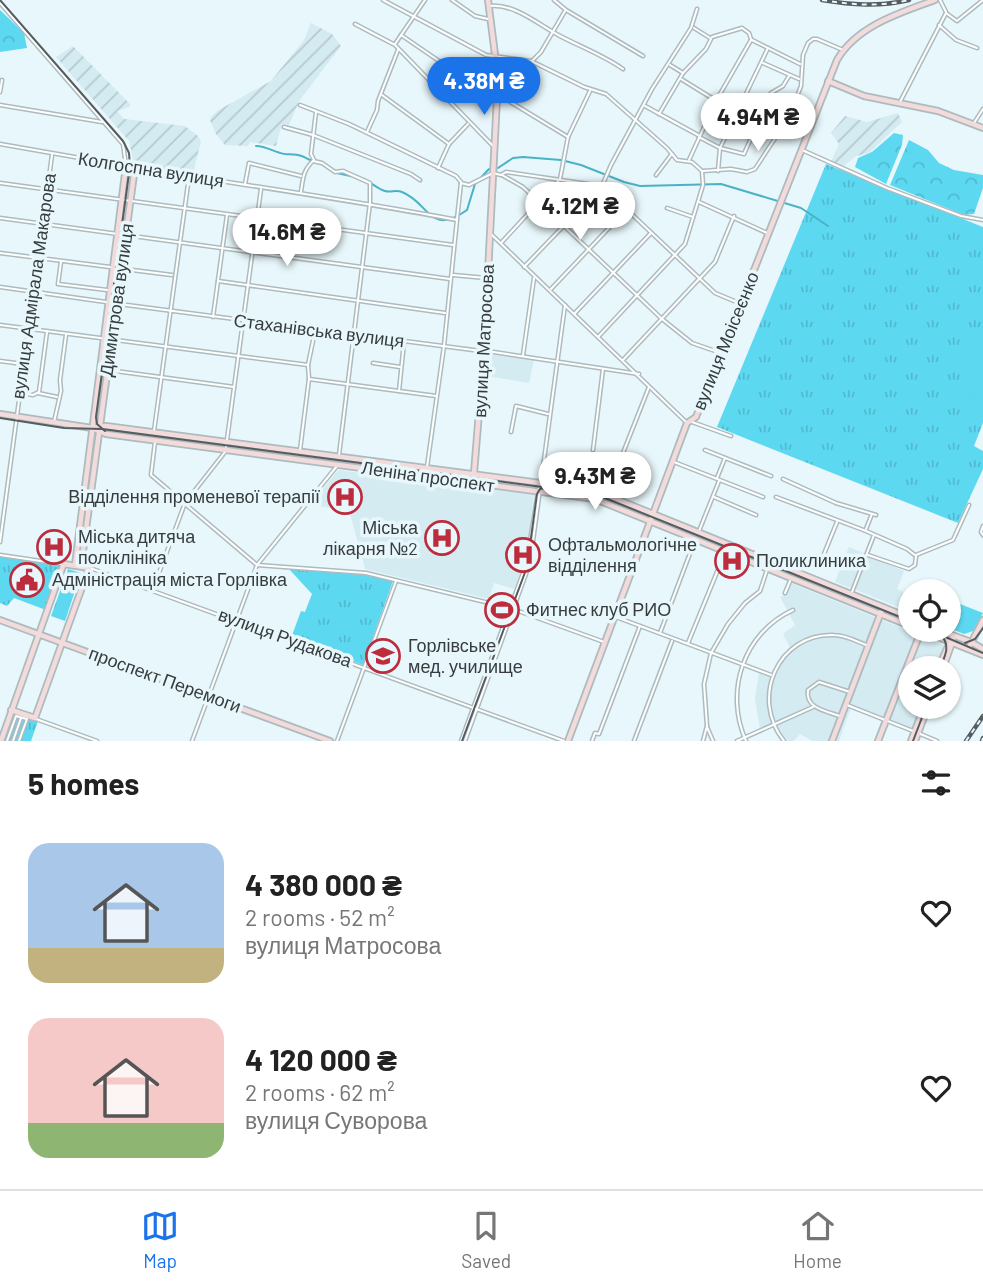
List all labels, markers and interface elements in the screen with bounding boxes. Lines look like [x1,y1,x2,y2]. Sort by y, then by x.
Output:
pin: 4.38M ₴ [419,58,549,117]
text: 4.38M ₴ [443,66,525,94]
pin: 4.94M ₴ [693,94,823,153]
text: 4.94M ₴ [717,102,799,130]
street label: Колгоспна вулиця [77,147,226,191]
street label: вулиця Адмірала Макарова [6,171,60,400]
pin: 4.12M ₴ [515,182,645,242]
text: 4.12M ₴ [541,191,619,219]
pin: 14.6M ₴ [222,208,352,268]
text: 14.6M ₴ [248,217,326,245]
street label: Димитрова вулиця [94,222,138,378]
street label: вулиця Матросова [468,263,498,418]
street label: вулиця Моісеєнко [687,268,763,413]
street label: Стаханівська вулиця [233,309,406,351]
pin: 9.43M ₴ [530,452,660,512]
street label: Леніна проспект [360,456,496,496]
text: 9.43M ₴ [554,461,636,489]
hospital icon: Відділення променевої терапії [326,478,364,516]
place label: Відділення променевої терапії [68,485,320,507]
place label: Міська лікарня №2 [323,516,419,559]
hospital icon: Міська лікарня №2 [423,519,461,557]
place label: Міська дитяча поліклініка [78,525,196,568]
hospital icon: Міська дитяча поліклініка [35,528,73,566]
place label: Офтальмологічне відділення [548,533,697,576]
hospital icon: Офтальмологічне відділення [504,536,542,574]
hospital icon: Поликлиника [713,542,751,580]
place label: Поликлиника [756,549,867,571]
public building icon: Адміністрація міста Горлівка [8,561,46,599]
place label: Адміністрація міста Горлівка [52,568,288,590]
map controls [898,579,961,719]
button: locate [898,579,961,642]
sports icon: Фитнес клуб РИО [483,591,521,629]
place label: Фитнес клуб РИО [526,598,671,620]
street label: вулиця Рудакова [216,603,356,672]
place label: Горлівське мед. училище [408,634,523,677]
school or university icon: Горлівське мед. училище [364,637,402,675]
street label: проспект Перемоги [86,641,244,717]
button: layers [898,656,961,719]
icon: filters [917,764,955,802]
text: 5 homes [28,765,139,801]
text: 4 380 000 ₴ [245,866,402,902]
icon: home [84,871,168,955]
icon: heart [917,894,955,932]
text: 2 rooms · 52 m² [245,903,395,931]
text: вулиця Матросова [245,931,441,959]
text: 4 120 000 ₴ [245,1041,397,1077]
icon: home [84,1046,168,1130]
icon: heart [917,1069,955,1107]
text: 2 rooms · 62 m² [245,1078,395,1106]
text: вулиця Суворова [245,1106,427,1134]
tab: Map [141,1207,179,1272]
tab: Saved [461,1207,511,1272]
tab: Home [793,1207,842,1272]

